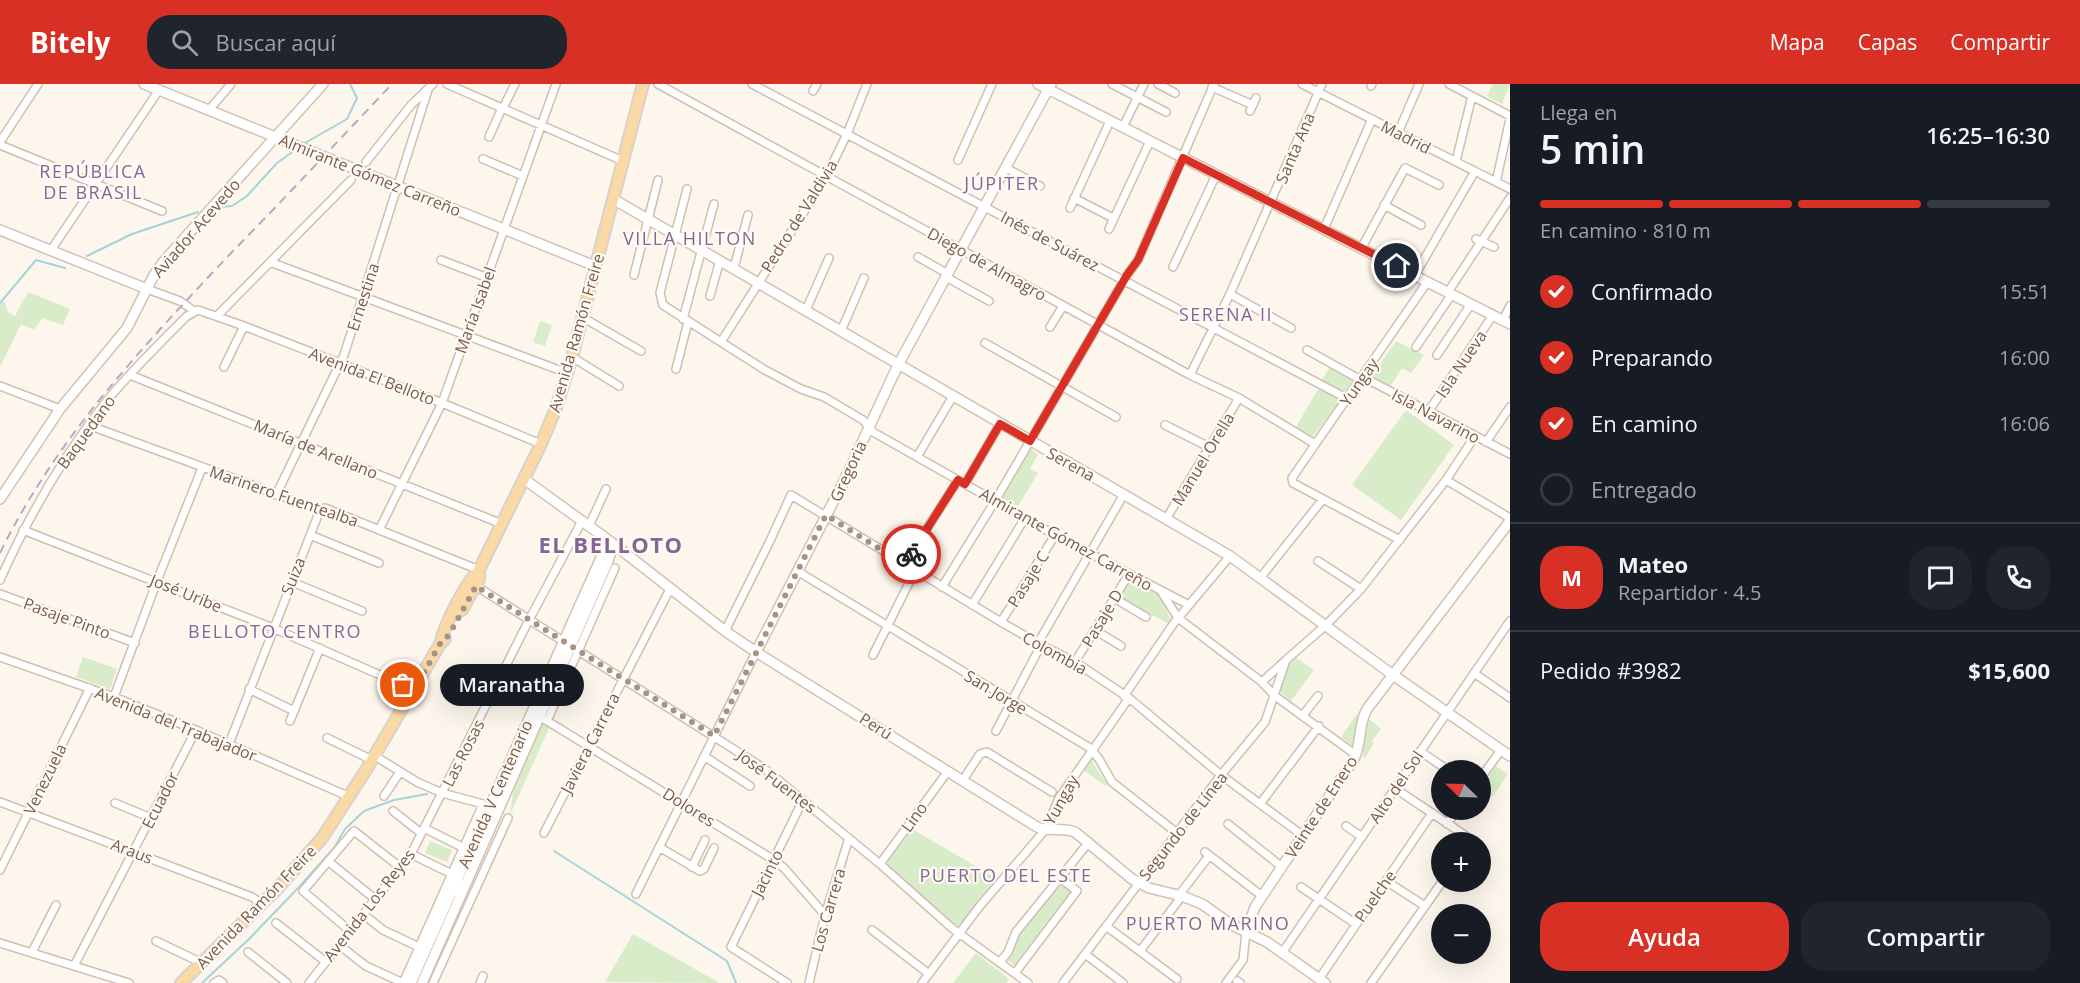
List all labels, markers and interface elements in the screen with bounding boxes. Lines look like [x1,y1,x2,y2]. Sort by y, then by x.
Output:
search box [147,15,567,69]
text: Bitely [30,23,111,61]
icon: search [168,26,201,59]
text: Buscar aquí [216,27,336,57]
text: Mapa [1770,28,1825,56]
text: Capas [1858,28,1917,56]
text: Compartir [1950,28,2050,56]
text: Llega en [1540,99,1617,126]
street label: Santa Ana [1270,109,1320,187]
street label: Madrid [1377,115,1435,159]
text: 16:25–16:30 [1926,120,2050,150]
text: 5 min [1540,122,1645,175]
street label: Almirante Gómez Carreño [276,128,464,222]
street label: Pedro de Valdivia [756,156,842,276]
district label: REPÚBLICA DE BRASIL [39,159,147,204]
district label: JÚPITER [962,171,1040,195]
street label: Aviador Acevedo [147,174,245,282]
street label: Inés de Suárez [997,206,1103,276]
text: En camino · 810 m [1540,217,1711,244]
street label: Diego de Almagro [924,222,1050,306]
district label: VILLA HILTON [623,226,757,250]
pin [1371,240,1422,291]
icon: home [1380,249,1413,282]
street label: Avenida Ramón Freire [543,251,609,415]
street label: Ernestina [342,260,384,334]
street label: María Isabel [449,264,501,356]
icon: check [1540,275,1573,308]
text: Confirmado [1591,276,1713,306]
text: 15:51 [1999,278,2050,305]
district label: SERENA II [1179,302,1273,326]
street label: Isla Nueva [1430,326,1492,402]
icon: check [1540,341,1573,374]
street label: Avenida El Belloto [306,342,438,410]
text: Preparando [1591,342,1713,372]
text: 16:00 [1999,344,2050,371]
street label: Yungay [1334,353,1384,410]
street label: Isla Navarino [1388,384,1484,448]
street label: Baquedano [52,391,120,473]
icon: check [1540,407,1573,440]
street label: Manuel Orella [1167,408,1239,510]
text: En camino [1591,408,1698,438]
text: 16:06 [1999,410,2050,437]
street label: María de Arellano [251,414,381,484]
street label: Gregoria [824,437,872,505]
street label: Serena [1043,442,1099,486]
street label: Marinero Fuentealba [207,460,361,532]
text: Entregado [1591,474,1697,504]
street label: Almirante Gómez Carreño [976,482,1156,596]
courier [881,524,941,584]
district label: EL BELLOTO [538,529,684,559]
icon: bike [895,538,928,571]
button: chat [1909,546,1972,609]
button: phone [1987,546,2050,609]
street label: Pasaje C [1002,547,1054,611]
text: Mateo [1618,549,1688,579]
street label: Suiza [275,554,311,598]
text: M [1561,562,1582,592]
street label: José Uribe [145,568,225,617]
text: Repartidor · 4.5 [1618,579,1762,606]
street label: Pasaje D [1076,585,1128,651]
street label: Pasaje Pinto [20,592,114,644]
district label: BELLOTO CENTRO [188,619,362,643]
street label: Colombia [1019,626,1091,680]
text: Pedido #3982 [1540,655,1682,685]
text: $15,600 [1968,655,2050,685]
pin [377,659,428,710]
callout: Maranatha [439,664,583,706]
street label: San Jorge [960,665,1032,719]
icon: bag [386,668,419,701]
text: Maranatha [459,671,565,698]
street label: Avenida del Trabajador [92,681,261,767]
street label: Javiera Carrera [554,689,625,799]
street label: Perú [855,707,897,745]
street label: Las Rosas [437,716,489,790]
street label: Avenida V Centenario [452,716,538,872]
street label: Venezuela [18,740,72,818]
street label: José Fuentes [731,743,821,818]
street label: Alto del Sol [1364,746,1428,828]
street label: Veinte de Enero [1280,752,1362,862]
north arrow [1431,760,1491,820]
map controls [1431,760,1491,964]
street label: Ecuador [136,767,184,832]
street label: Segundo de Línea [1133,767,1233,885]
street label: Yungay [1038,770,1084,829]
street label: Dolores [659,782,719,832]
street label: Lino [896,798,932,836]
button: + [1431,832,1491,892]
street label: Araus [108,833,156,869]
street label: Avenida Ramón Freire [191,840,321,974]
street label: Avenida Los Reyes [318,844,420,966]
street label: Jacinto [745,846,788,902]
district label: PUERTO DEL ESTE [919,863,1093,887]
street label: Los Carrera [806,866,850,954]
street label: Puelche [1349,866,1401,926]
button: Ayuda [1540,902,1789,971]
button: Compartir [1801,902,2050,971]
button: − [1431,904,1491,964]
district label: PUERTO MARINO [1126,911,1290,935]

